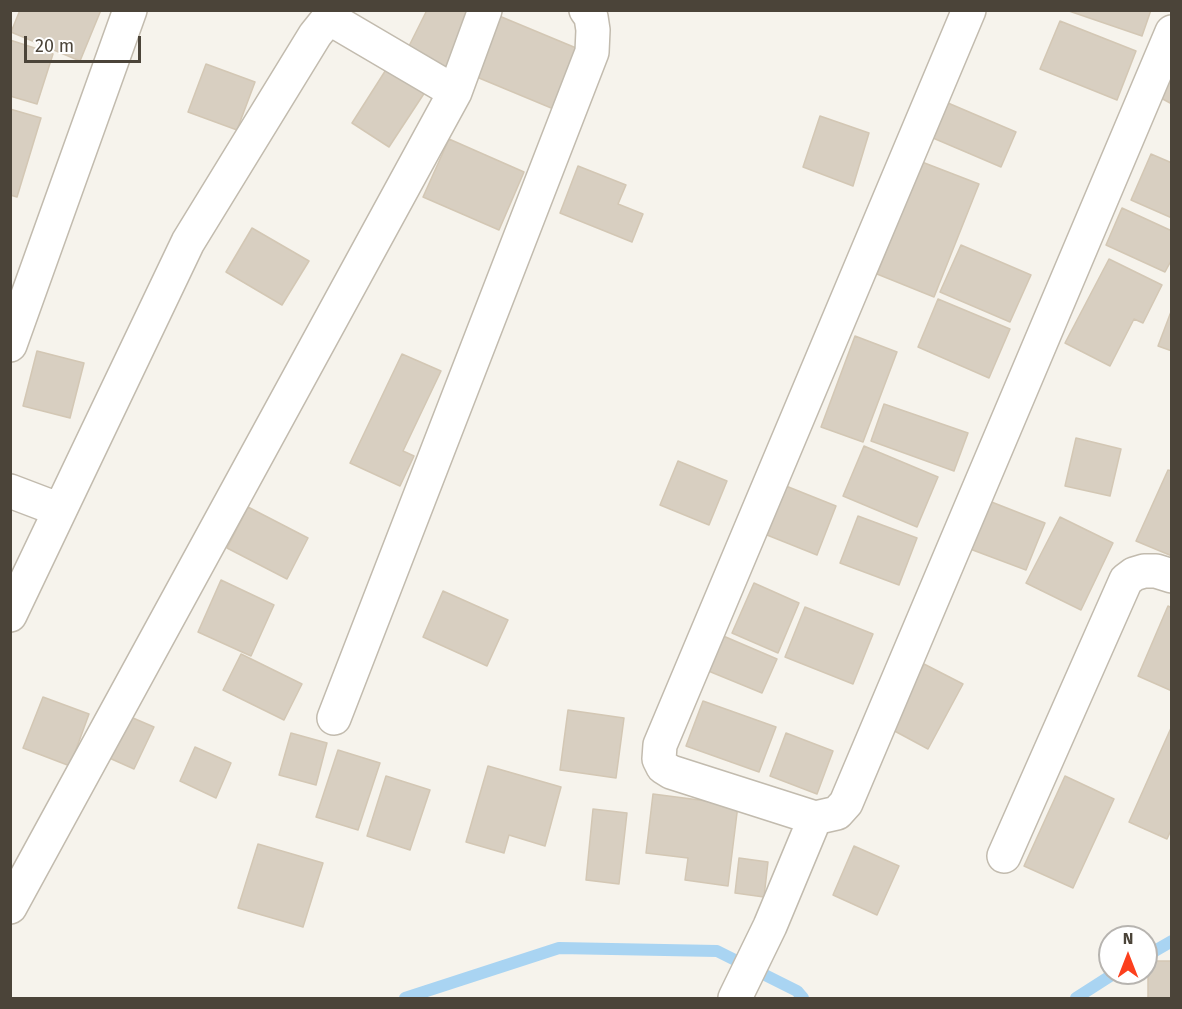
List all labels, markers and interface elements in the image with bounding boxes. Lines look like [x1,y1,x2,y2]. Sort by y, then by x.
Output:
scale bar [27,24,144,62]
text: 20 m [35,35,74,57]
north arrow [1098,925,1158,985]
text: N [1123,929,1133,948]

